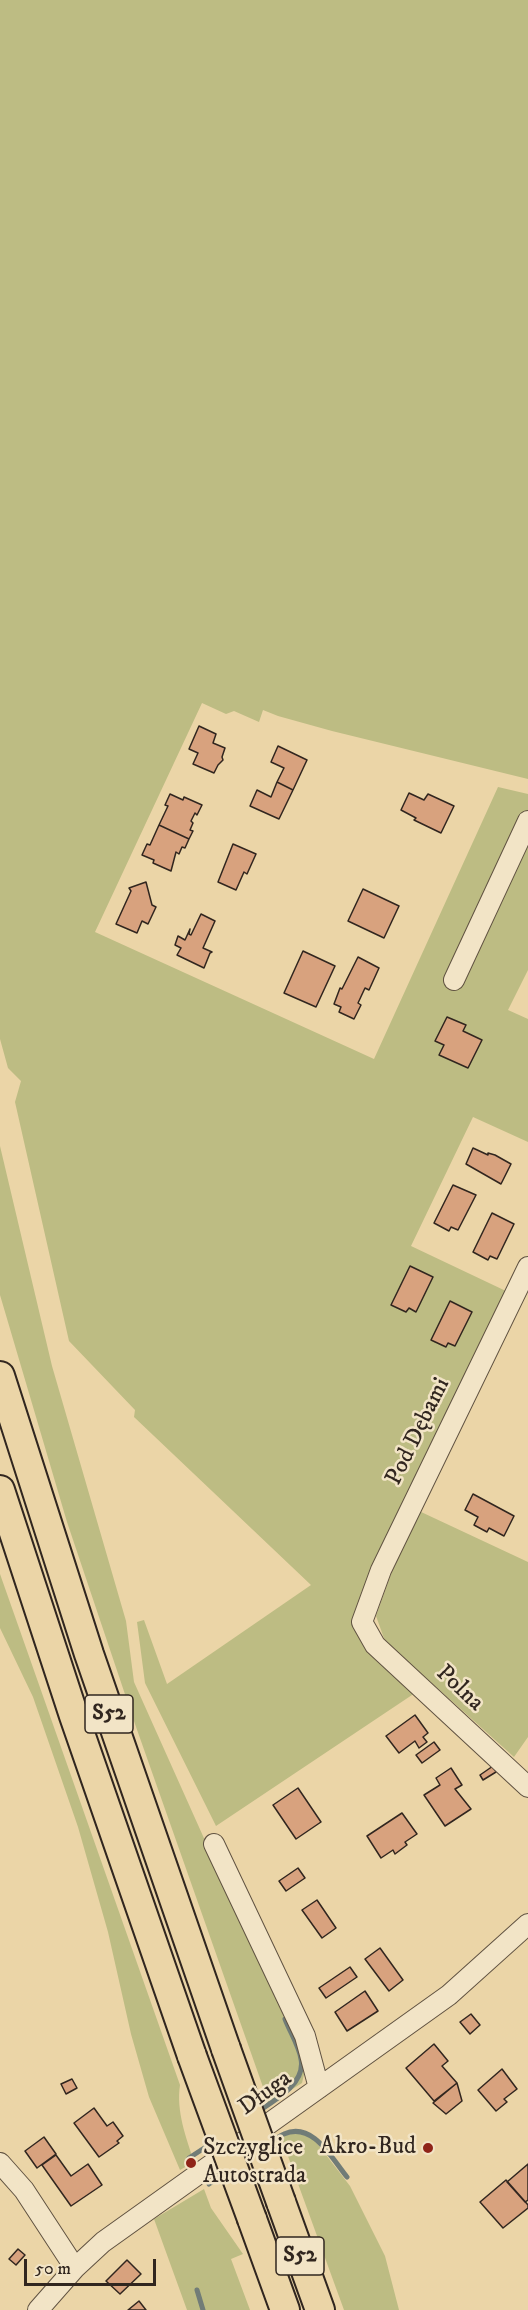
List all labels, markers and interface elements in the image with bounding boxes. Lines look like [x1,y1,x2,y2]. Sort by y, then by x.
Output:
street label: Pod Dębami [381,1374,457,1490]
street label: Polna [429,1660,489,1718]
road number: S52 [85,1695,133,1733]
street label: Długa [234,2065,298,2123]
place label: Akro-Bud [320,2134,416,2162]
place label: Szczyglice Autostrada [203,2135,306,2191]
marker: Akro-Bud [421,2141,435,2155]
marker: Szczyglice Autostrada [184,2156,198,2170]
road number: S52 [276,2237,324,2275]
scale bar [27,2247,159,2285]
text: 50 m [35,2258,71,2280]

